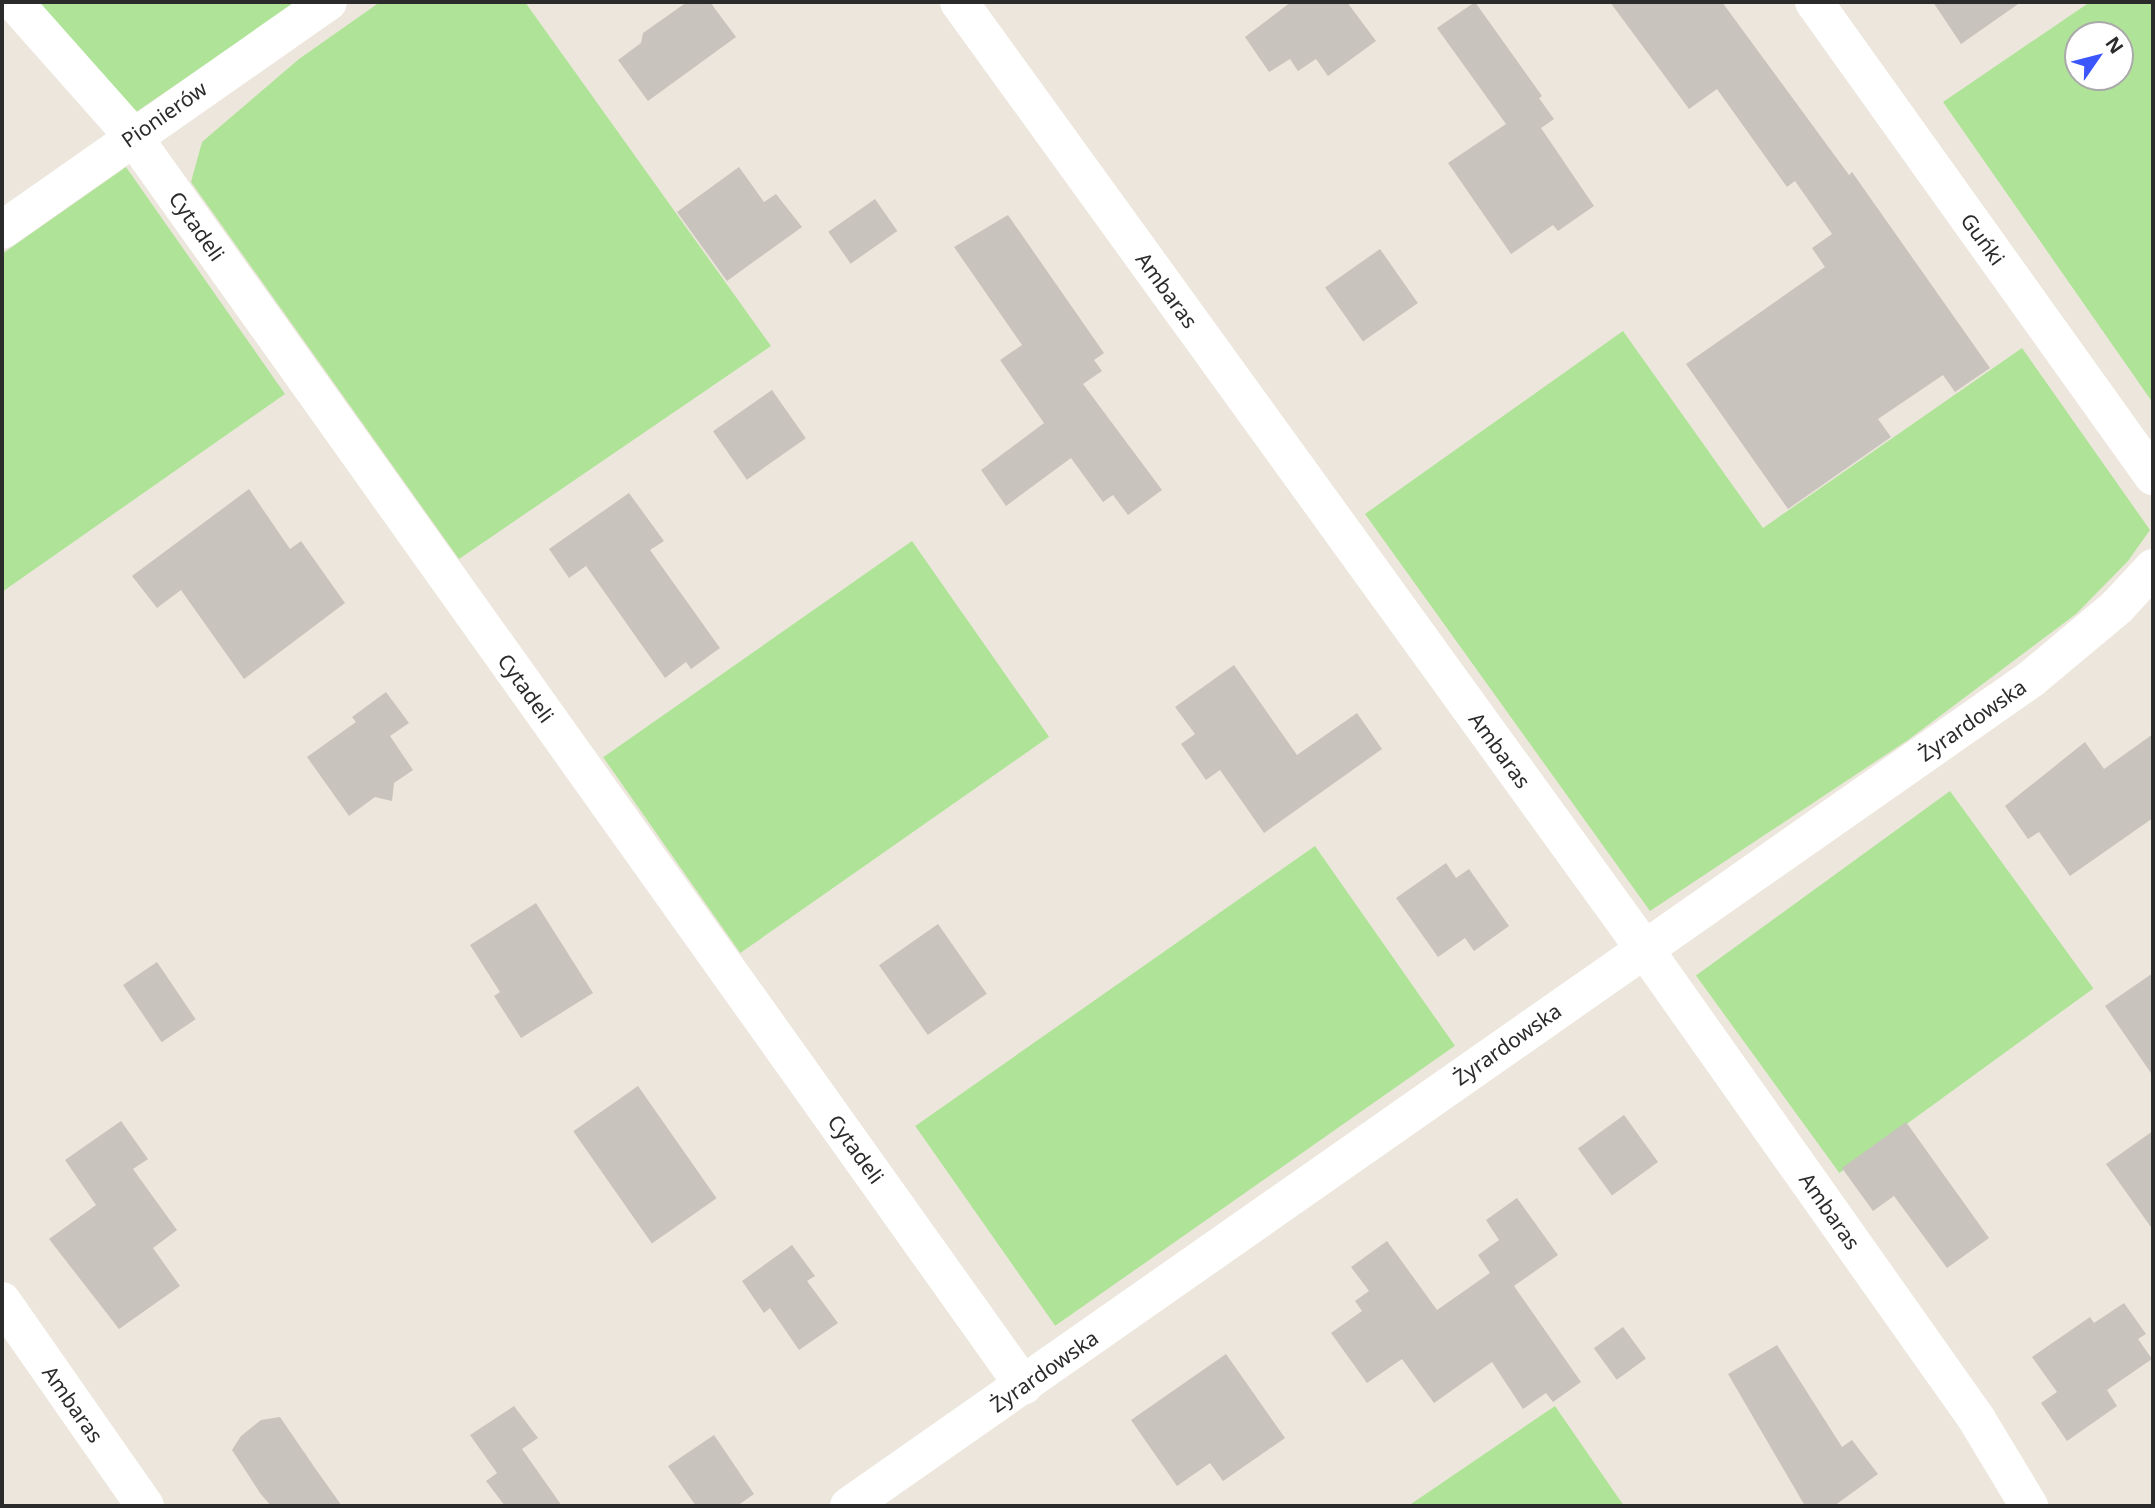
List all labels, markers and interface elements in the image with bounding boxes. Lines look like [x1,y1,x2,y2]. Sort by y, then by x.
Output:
north arrow [2064,21,2134,91]
text: N [2099,31,2130,59]
street label: Pionierów [117,76,211,152]
street label: Cytadeli [164,186,230,266]
street label: Guńki [1956,208,2010,270]
street label: Ambaras [1131,247,1203,333]
street label: Cytadeli [493,649,559,727]
street label: Żyrardowska [1913,674,2031,766]
street label: Ambaras [1464,707,1536,793]
street label: Żyrardowska [1448,998,1566,1090]
street label: Cytadeli [823,1110,889,1188]
street label: Ambaras [1794,1168,1866,1254]
street label: Żyrardowska [985,1325,1103,1417]
street label: Ambaras [37,1361,109,1447]

